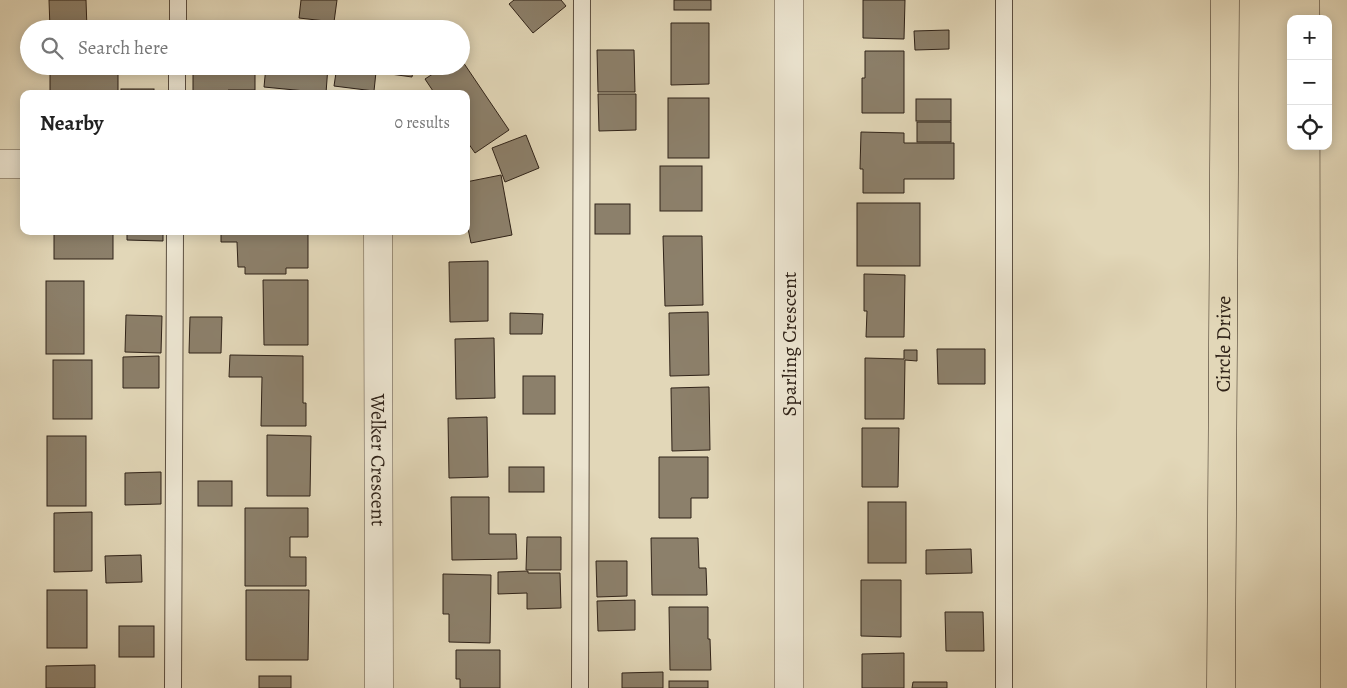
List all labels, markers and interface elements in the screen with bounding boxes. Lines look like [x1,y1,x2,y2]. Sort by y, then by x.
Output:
map controls [1287,15,1332,150]
button: + [1287,15,1332,60]
search box [20,20,470,75]
icon: search [38,34,66,62]
text: Search here [78,35,168,61]
button: − [1287,60,1332,105]
button: locate [1287,105,1332,150]
text: Nearby [40,109,103,137]
text: 0 results [394,112,450,134]
street label: Sparling Crescent [776,271,803,416]
street label: Circle Drive [1210,296,1237,392]
street label: Welker Crescent [364,393,392,527]

